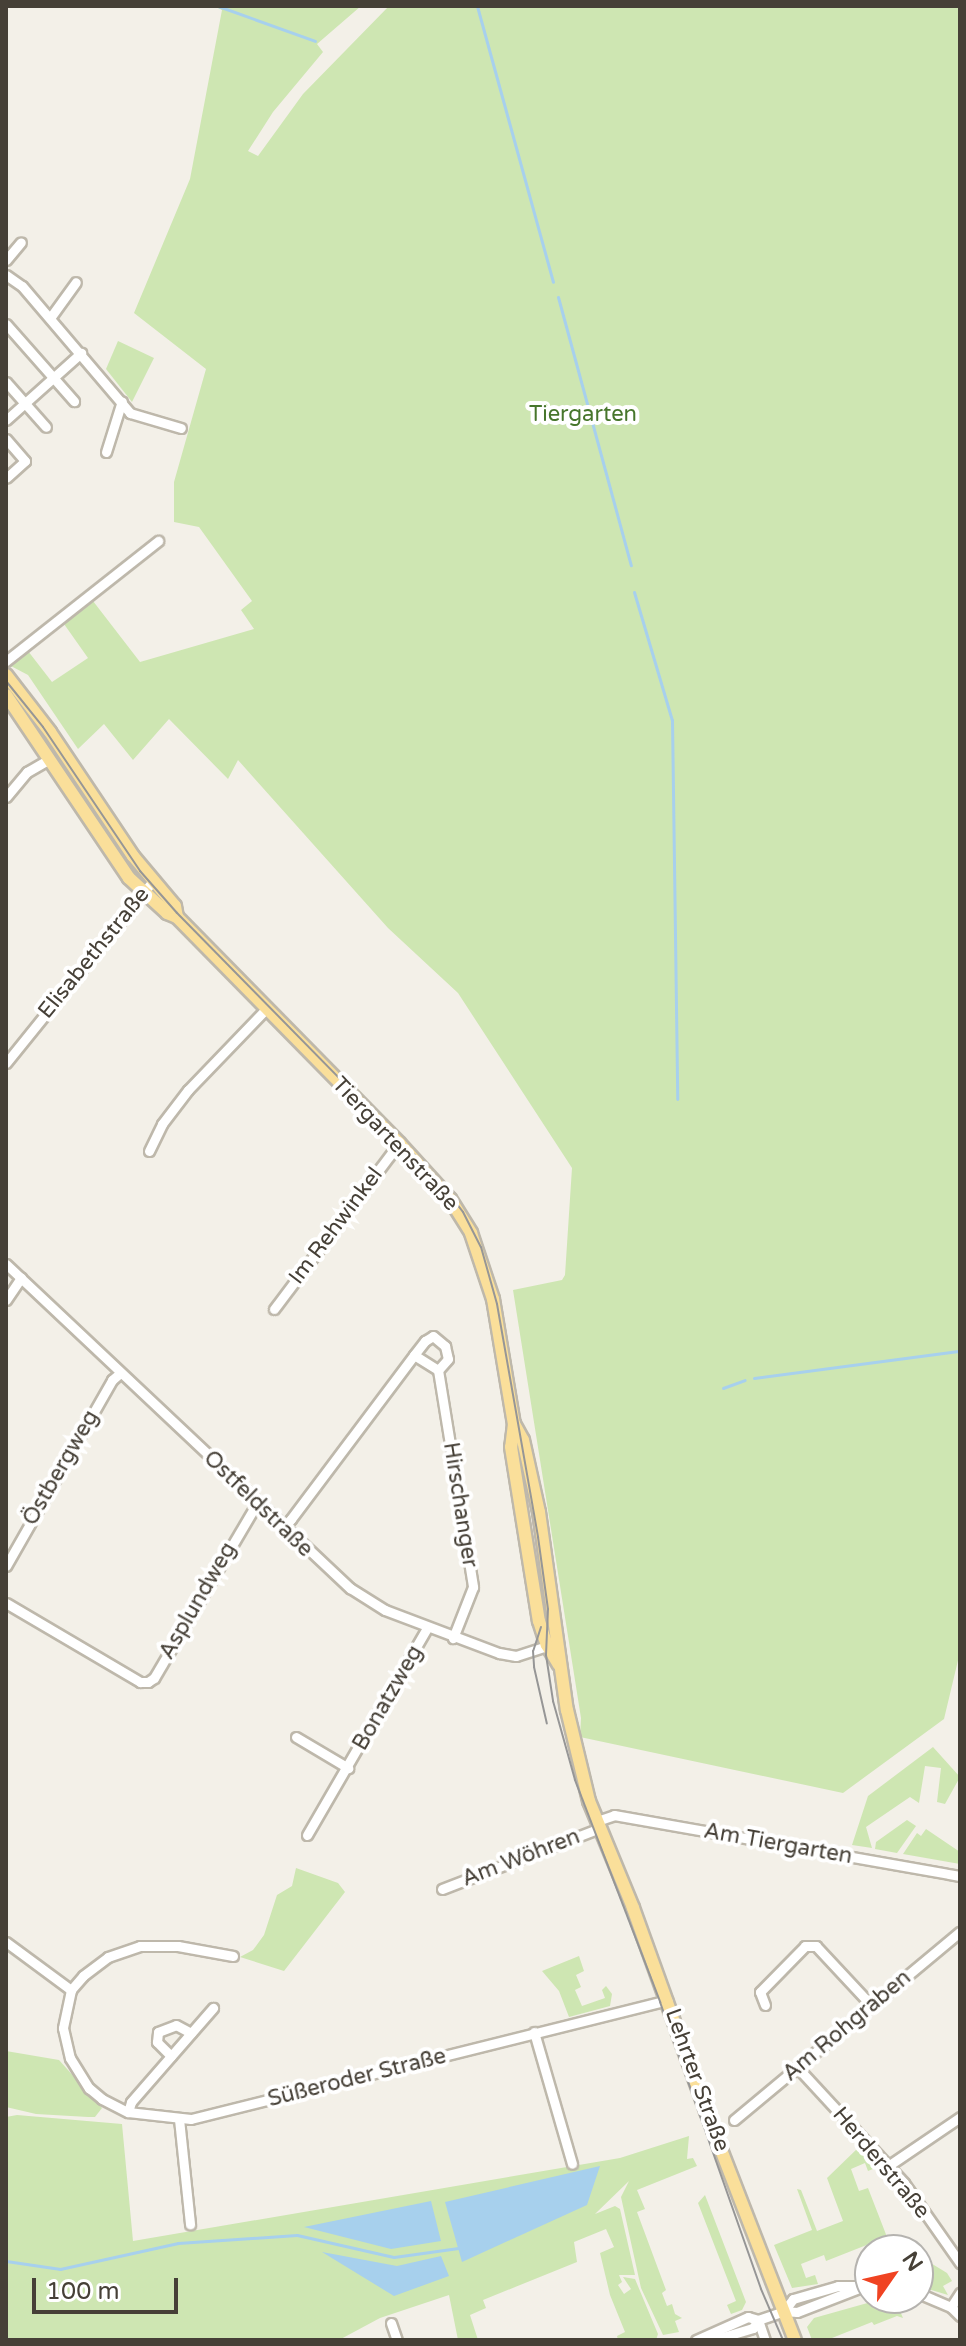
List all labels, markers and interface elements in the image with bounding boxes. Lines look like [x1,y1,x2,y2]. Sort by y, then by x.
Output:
park label: Tiergarten [529,402,637,428]
street label: Elisabethstraße [33,882,155,1024]
street label: Tiergartenstraße [326,1072,464,1216]
street label: Im Rehwinkel [284,1162,388,1290]
street label: Östbergweg [17,1406,105,1530]
street label: Hirschanger [437,1440,483,1570]
street label: Ostfeldstraße [198,1445,318,1563]
street label: Asplundweg [154,1538,242,1664]
street label: Bonatzweg [347,1641,429,1755]
street label: Am Tiergarten [702,1818,854,1870]
street label: Am Wöhren [458,1823,584,1893]
street label: Am Rohgraben [778,1965,916,2087]
street label: Lehrter Straße [659,2005,735,2155]
street label: Süßeroder Straße [265,2043,449,2113]
street label: Herderstraße [827,2102,935,2224]
north arrow [854,2234,934,2314]
text: N [897,2247,928,2276]
scale bar [36,2262,182,2312]
text: 100 m [46,2277,120,2306]

